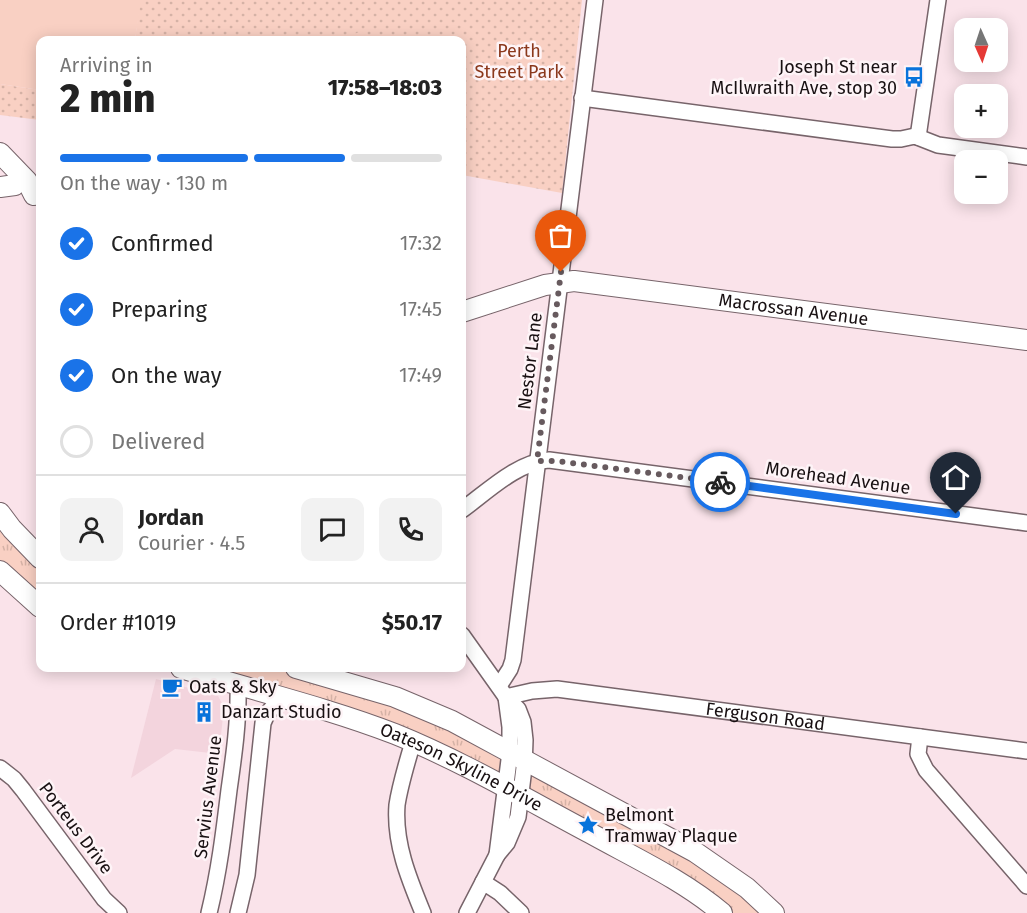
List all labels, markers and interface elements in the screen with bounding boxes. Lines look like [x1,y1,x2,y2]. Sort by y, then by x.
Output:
north arrow [954,18,1008,72]
map controls [954,18,1008,204]
park label: Perth Street Park [474,40,564,83]
text: Arriving in [60,53,153,77]
place label: Joseph St near McIlwraith Ave, stop 30 [710,56,897,99]
bus stop icon: Joseph St near McIlwraith Ave, stop 30 [902,65,926,89]
text: 17:58–18:03 [328,74,442,101]
text: 2 min [60,76,156,122]
button: + [954,84,1008,138]
button: − [954,150,1008,204]
text: On the way · 130 m [60,171,228,195]
pin [535,210,586,272]
icon: bag [544,219,577,252]
icon: check [60,227,93,260]
text: Confirmed [111,230,214,257]
text: 17:32 [400,231,442,255]
street label: Macrossan Avenue [717,289,870,330]
icon: check [60,293,93,326]
text: Preparing [111,296,207,323]
text: 17:45 [399,297,442,321]
street label: Nestor Lane [513,311,547,411]
icon: check [60,359,93,392]
text: On the way [111,362,222,389]
text: 17:49 [399,363,442,387]
text: Delivered [111,428,206,455]
courier [690,452,750,512]
pin [930,452,981,514]
street label: Morehead Avenue [764,457,912,499]
icon: home [939,461,972,494]
icon: bike [704,466,737,499]
button: person [60,498,123,561]
button: chat [301,498,364,561]
button: phone [379,498,442,561]
text: Jordan [138,504,204,531]
text: Courier · 4.5 [138,531,245,555]
text: Order #1019 [60,609,176,636]
text: $50.17 [382,609,442,636]
cafe icon: Oats & Sky [160,675,184,699]
place label: Oats & Sky [189,676,277,698]
street label: Ferguson Road [704,698,826,735]
building icon: Danzart Studio [192,700,216,724]
place label: Danzart Studio [221,701,342,723]
street label: Oateson Skyline Drive [377,718,546,816]
street label: Servius Avenue [190,734,226,860]
street label: Porteus Drive [34,778,118,878]
place label: Belmont Tramway Plaque [605,804,737,847]
place icon: Belmont Tramway Plaque [576,813,600,837]

